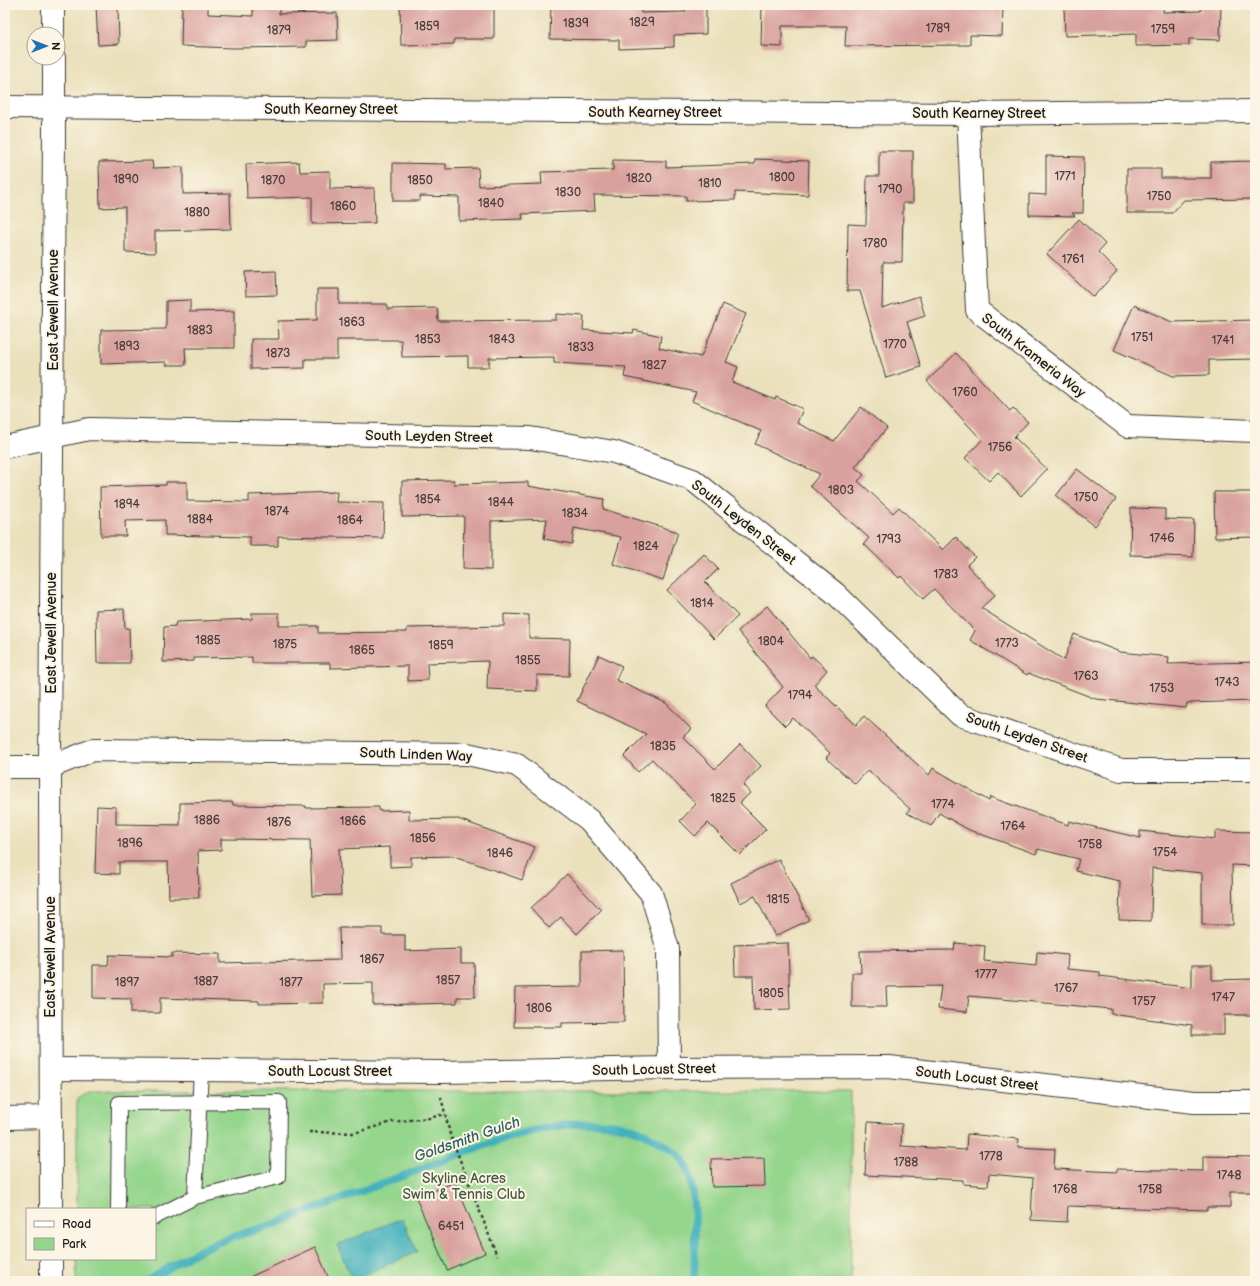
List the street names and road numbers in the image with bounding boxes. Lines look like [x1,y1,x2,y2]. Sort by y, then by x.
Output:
street label: South Kearney Street [264,101,398,118]
street label: South Kearney Street [588,104,722,121]
street label: South Kearney Street [912,105,1046,122]
street label: East Jewell Avenue [45,249,62,371]
street label: South Krameria Way [978,310,1090,402]
street label: South Leyden Street [365,427,494,446]
street label: South Leyden Street [688,476,800,569]
street label: East Jewell Avenue [43,572,60,694]
street label: South Leyden Street [964,709,1091,767]
street label: South Linden Way [359,744,473,765]
street label: East Jewell Avenue [42,896,59,1018]
street label: South Locust Street [592,1060,717,1079]
street label: South Locust Street [268,1063,393,1080]
street label: South Locust Street [914,1063,1040,1095]

